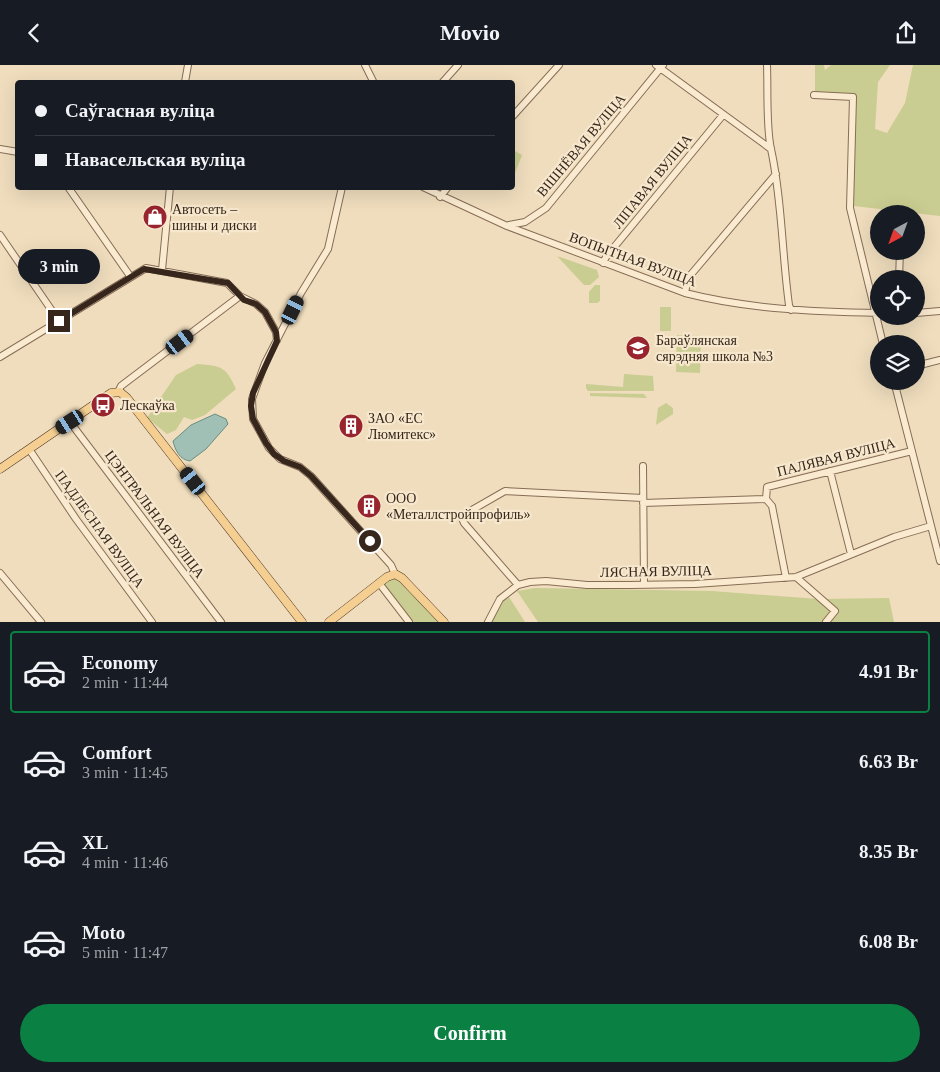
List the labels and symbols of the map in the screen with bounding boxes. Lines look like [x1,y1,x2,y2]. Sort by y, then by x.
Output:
street label: ВІШНЁВАЯ ВУЛІЦА [533,90,629,200]
street label: ЛІПАВАЯ ВУЛІЦА [610,131,695,231]
place label: Автосеть – шины и диски [172,202,257,233]
shop icon: Автосеть – шины и диски [142,204,168,230]
north arrow [870,205,925,260]
street label: ВОПЫТНАЯ ВУЛІЦА [567,229,699,290]
callout: 3 min [18,249,100,283]
car [279,293,306,327]
route end [48,310,70,332]
car [163,327,196,357]
place label: Бараўлянская сярэдняя школа №3 [656,333,773,364]
school or university icon: Бараўлянская сярэдняя школа №3 [625,335,651,361]
bus stop icon: Лескаўка [90,392,116,418]
place label: Лескаўка [120,398,176,413]
car [53,408,86,436]
place label: ЗАО «ЕС Люмитекс» [368,411,436,442]
building icon: ЗАО «ЕС Люмитекс» [338,413,364,439]
street label: ПАЛЯВАЯ ВУЛІЦА [775,435,898,479]
street label: ЦЭНТРАЛЬНАЯ ВУЛІЦА [102,448,208,582]
car [177,465,208,497]
street label: ПАДЛЕСНАЯ ВУЛІЦА [52,468,148,592]
place label: ООО «Металлстройпрофиль» [386,491,531,522]
building icon: ООО «Металлстройпрофиль» [356,493,382,519]
route start [359,530,381,552]
street label: ЛЯСНАЯ ВУЛІЦА [600,563,713,580]

